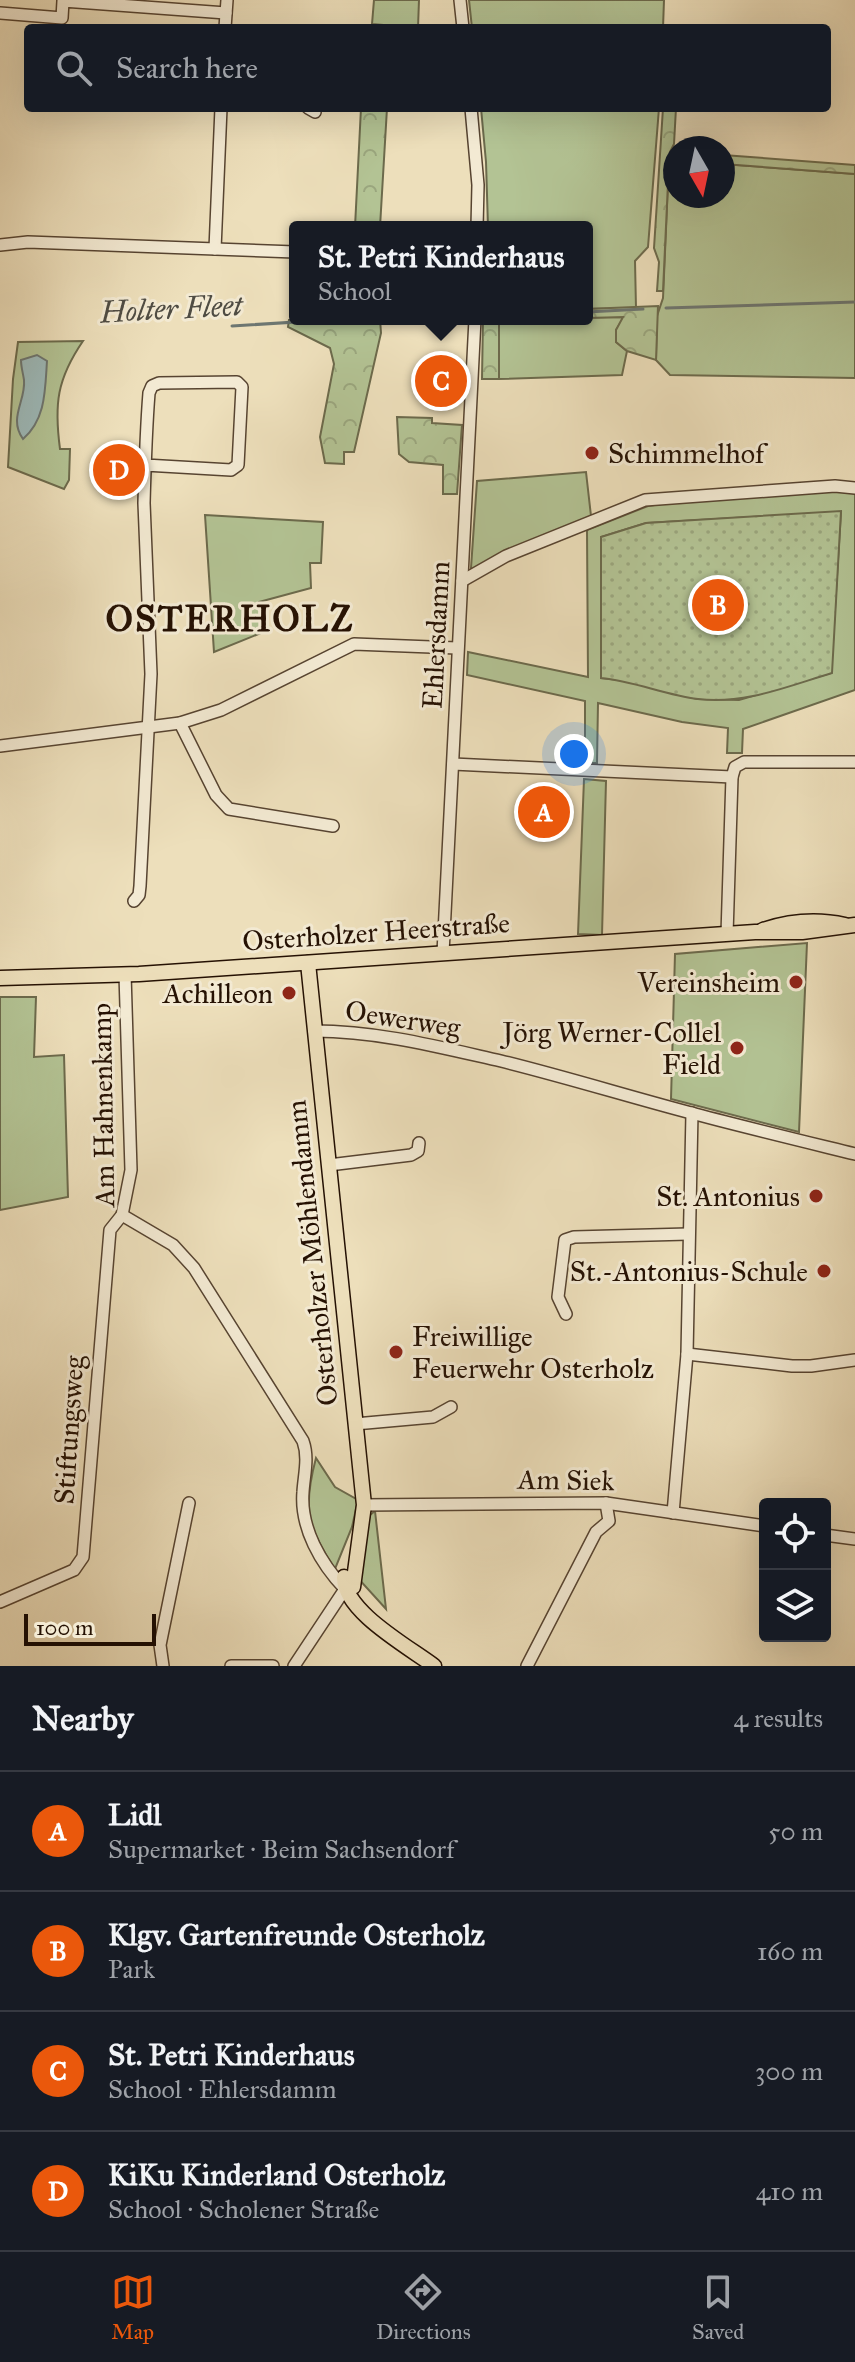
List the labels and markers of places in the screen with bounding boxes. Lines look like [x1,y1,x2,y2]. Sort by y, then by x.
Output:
pin: C [415,351,467,411]
place label: Schimmelhof [608,436,769,471]
pin: D [93,440,145,500]
marker: Schimmelhof [583,444,601,462]
pin: B [692,575,744,635]
pin: A [518,782,570,842]
place label: Vereinsheim [636,965,780,1000]
marker: Vereinsheim [787,973,805,991]
place label: Achilleon [162,976,273,1011]
marker: Achilleon [280,984,298,1002]
place label: Jörg Werner-Collel Field [499,1015,721,1082]
marker: Jörg Werner-Collel Field [728,1039,746,1057]
place label: St. Antonius [656,1179,800,1214]
marker: St. Antonius [807,1187,825,1205]
place label: St.-Antonius-Schule [570,1254,808,1289]
marker: St.-Antonius-Schule [815,1262,833,1280]
place label: Freiwillige Feuerwehr Osterholz [412,1319,654,1386]
marker: Freiwillige Feuerwehr Osterholz [387,1343,405,1361]

